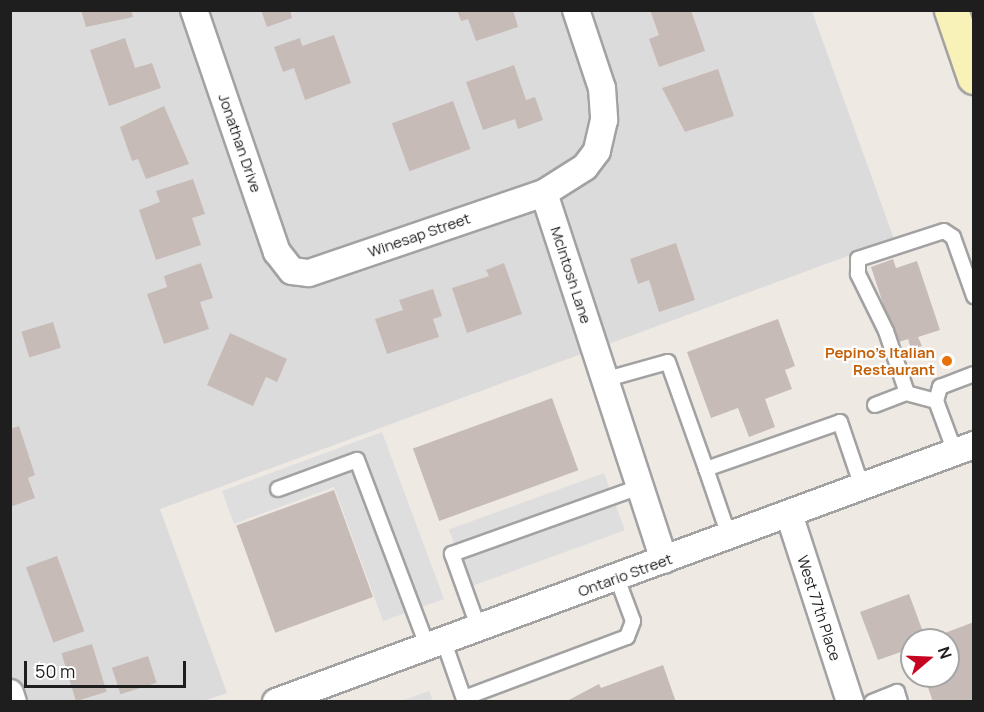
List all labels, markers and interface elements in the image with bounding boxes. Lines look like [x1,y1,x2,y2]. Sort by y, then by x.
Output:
street label: Jonathan Drive [215,91,265,195]
street label: Winesap Street [365,209,473,261]
street label: Mclntosh Lane [547,224,595,326]
place label: Pepino's Italian Restaurant [826,343,935,378]
marker: Pepino's Italian Restaurant [940,354,954,368]
street label: Ontario Street [575,550,675,600]
street label: West 77th Place [793,553,845,663]
north arrow [900,628,960,688]
text: N [933,644,957,662]
scale bar [27,649,189,687]
text: 50 m [35,659,75,683]

